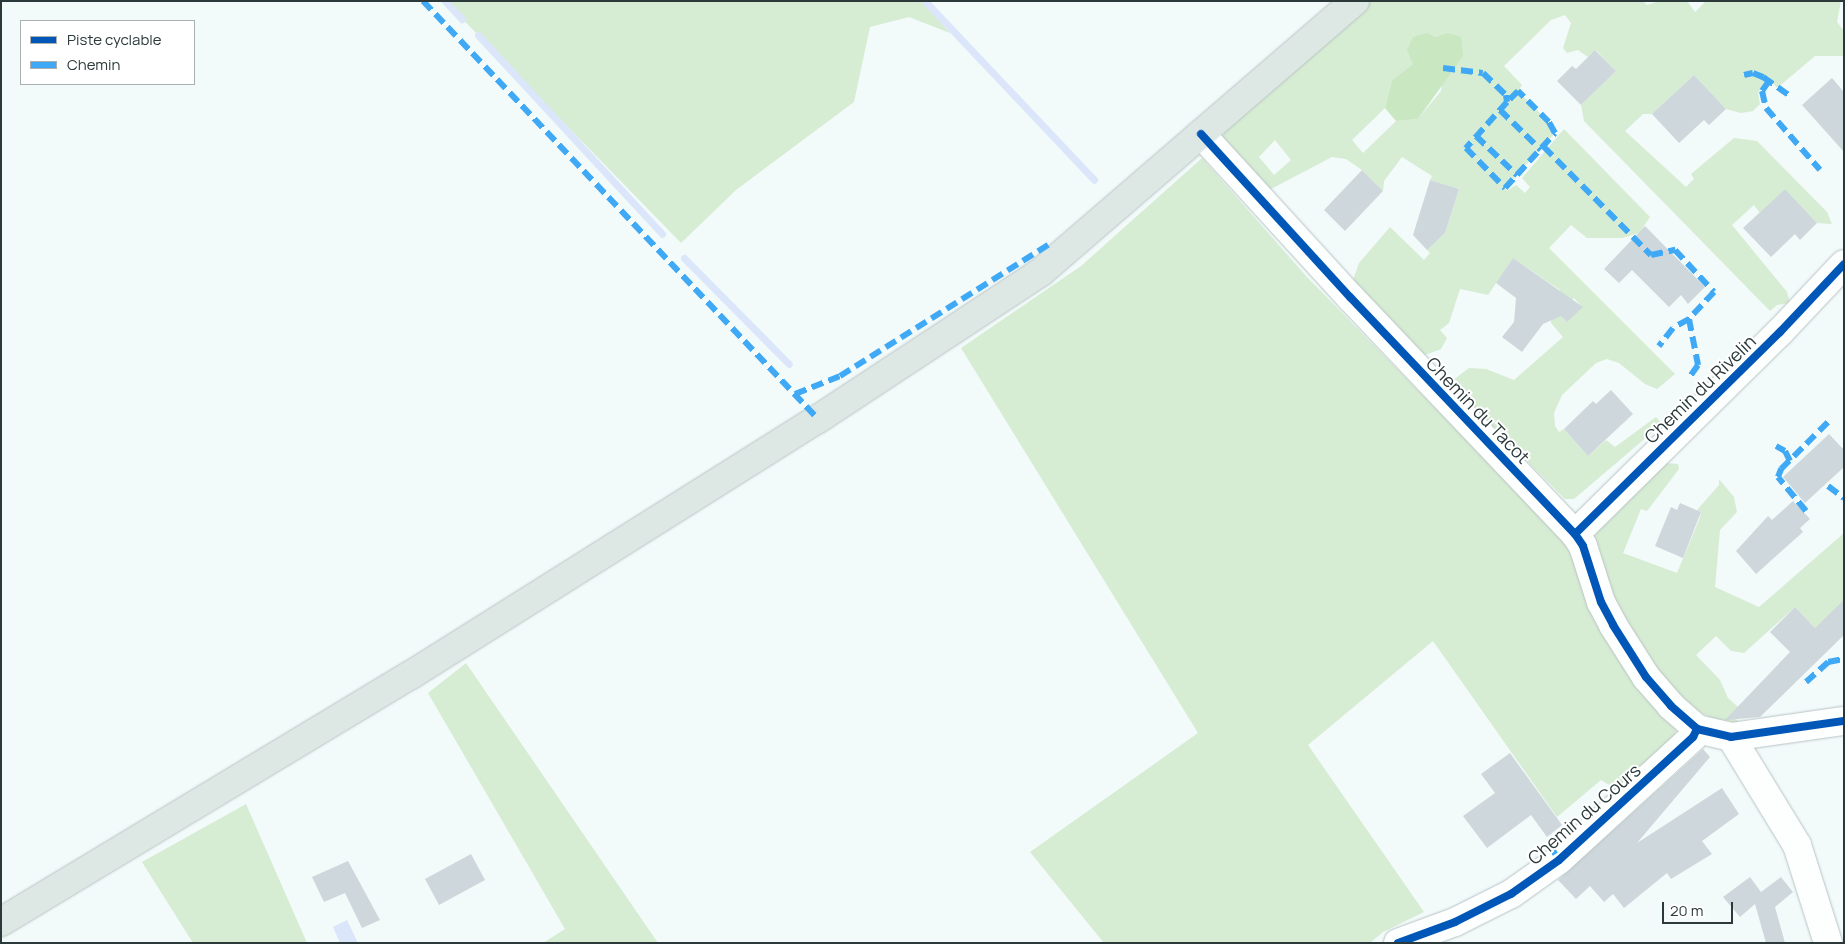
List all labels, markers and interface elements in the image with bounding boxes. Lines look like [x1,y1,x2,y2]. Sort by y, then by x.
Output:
legend [20,20,195,85]
text: Piste cyclable [67,29,162,50]
text: Chemin [67,54,120,75]
street label: Chemin du Rivelin [1640,330,1760,448]
street label: Chemin du Tacot [1422,352,1534,468]
street label: Chemin du Cours [1523,759,1645,869]
scale bar [1665,892,1736,924]
text: 20 m [1670,900,1703,921]

